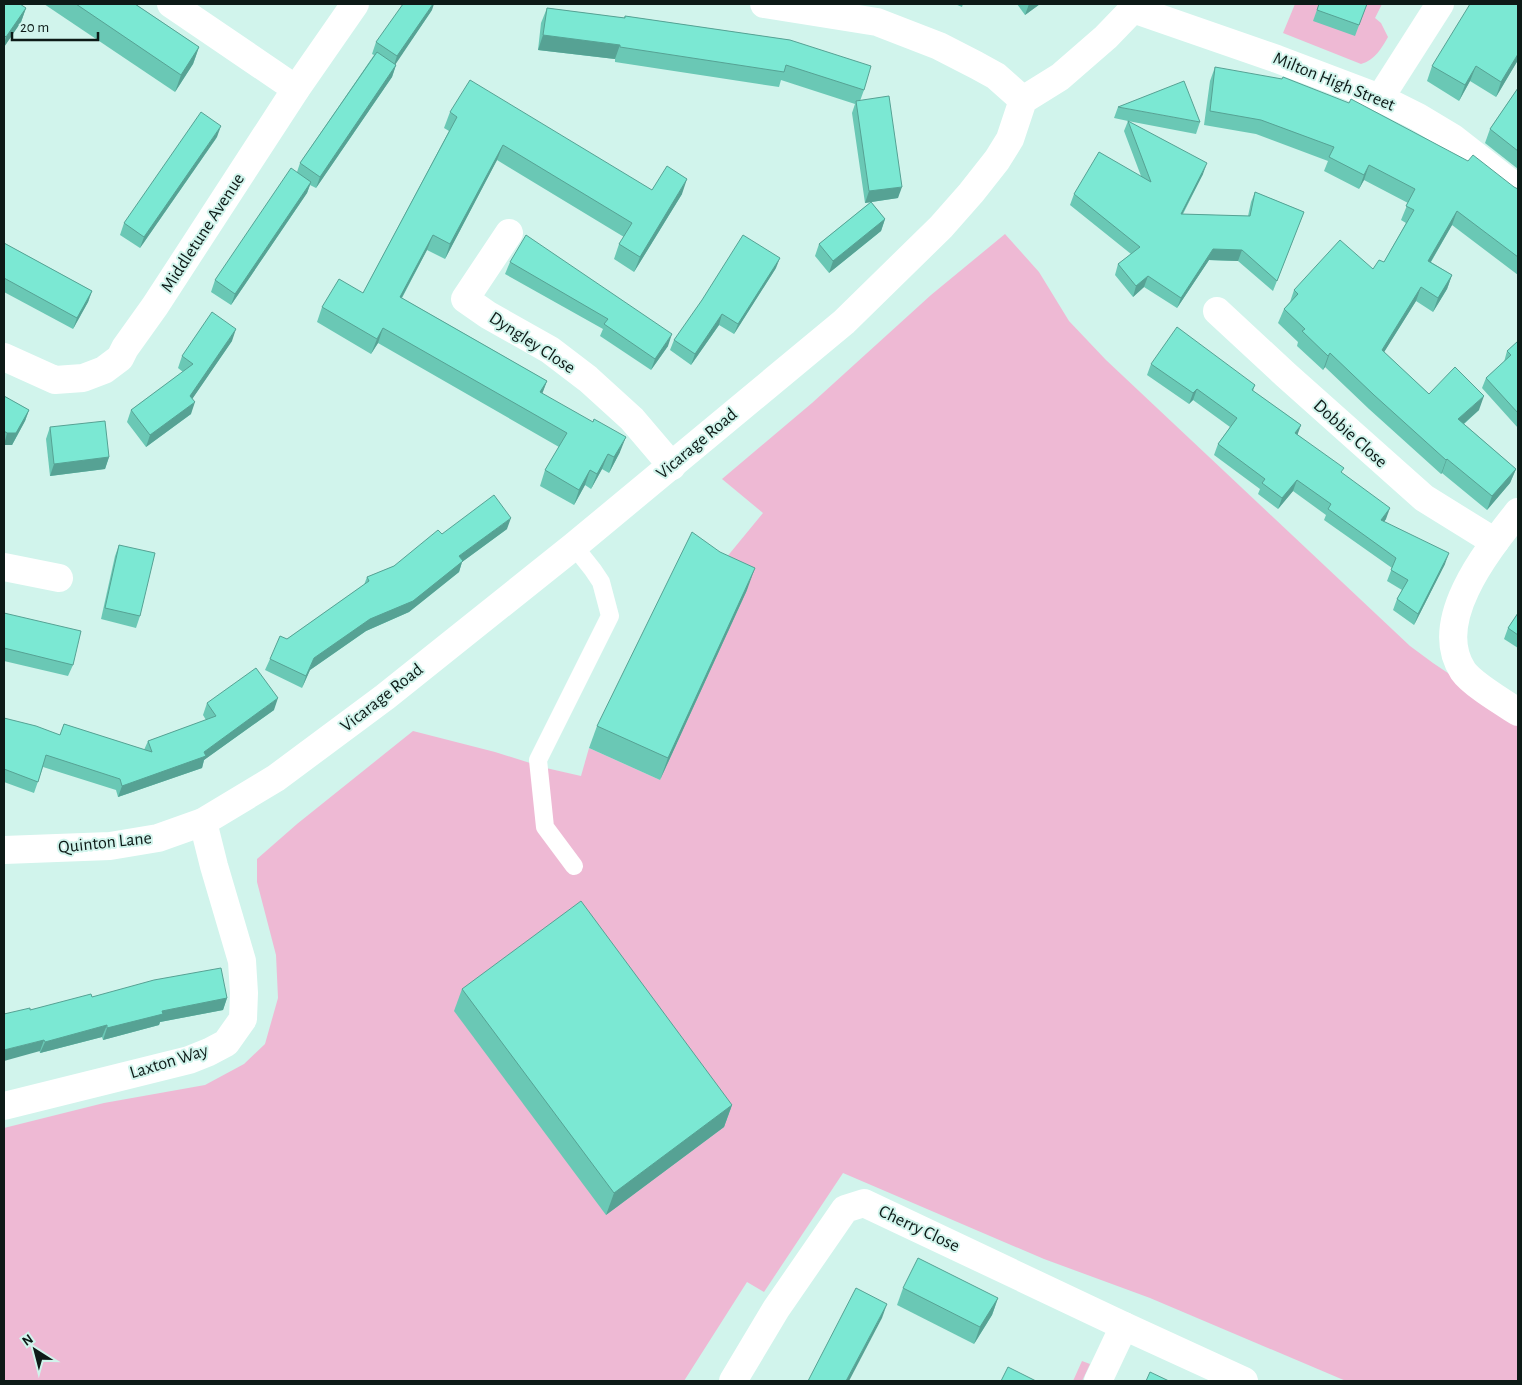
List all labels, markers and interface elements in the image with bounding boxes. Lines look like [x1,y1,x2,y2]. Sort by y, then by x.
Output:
scale bar [12,10,99,42]
text: 20 m [20,20,49,35]
street label: Milton High Street [1271,49,1398,115]
street label: Middletune Avenue [158,170,248,296]
street label: Dyngley Close [486,309,578,377]
street label: Dobbie Close [1310,396,1390,472]
street label: Vicarage Road [653,405,741,483]
street label: Vicarage Road [337,660,427,736]
street label: Quinton Lane [57,829,153,857]
street label: Laxton Way [128,1041,211,1082]
street label: Cherry Close [876,1202,962,1256]
north arrow [10,1325,60,1375]
text: N [20,1332,36,1349]

